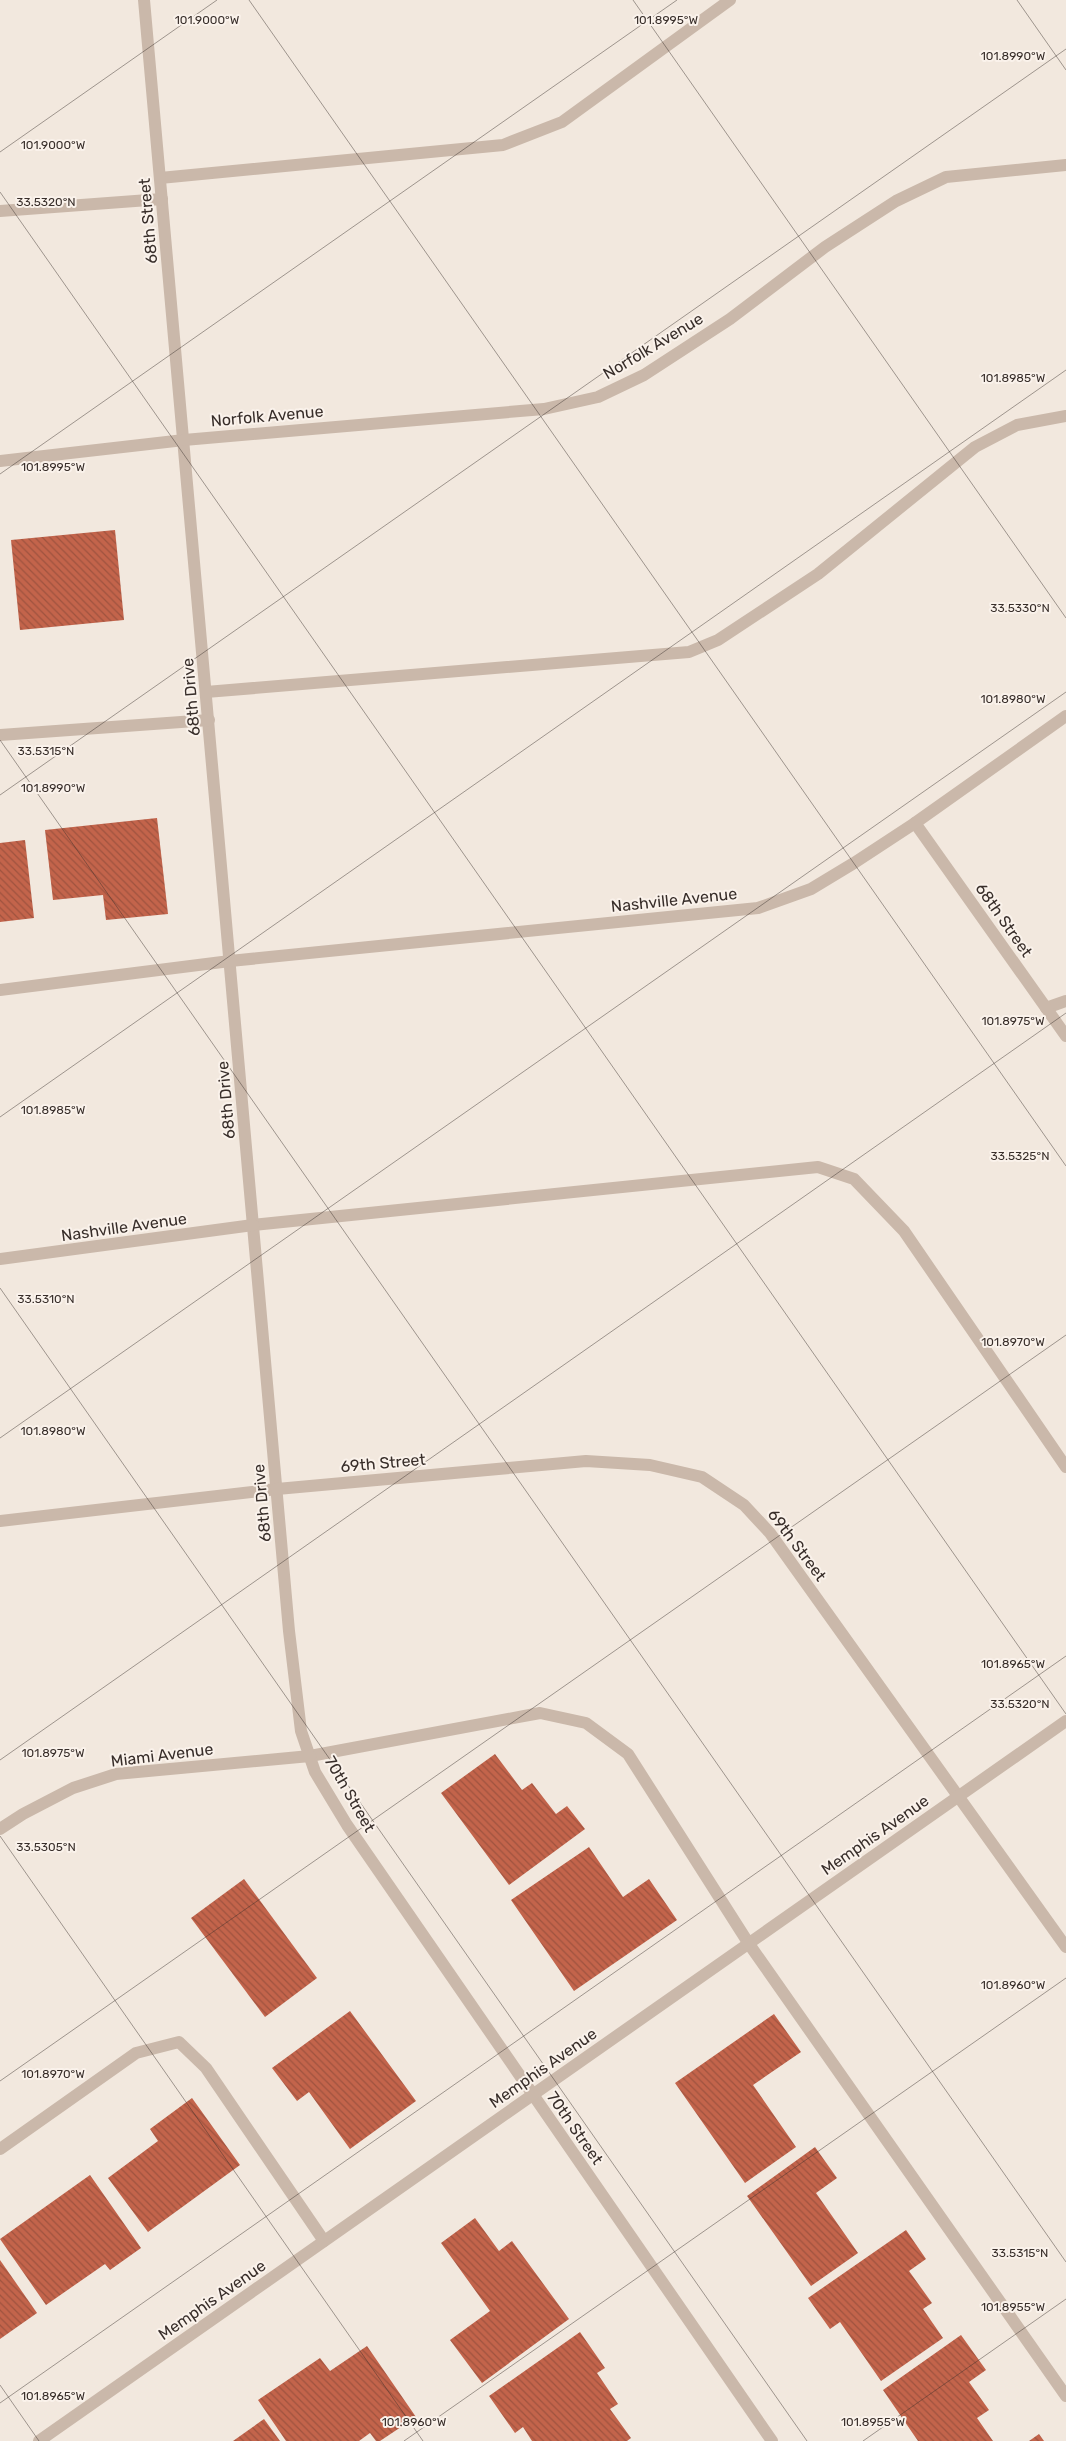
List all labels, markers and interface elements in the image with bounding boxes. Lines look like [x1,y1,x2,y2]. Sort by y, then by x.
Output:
text: 101.9000°W [175,13,240,27]
text: 101.8995°W [634,13,698,27]
text: 101.8990°W [981,49,1046,63]
text: 101.9000°W [21,138,86,152]
street label: 68th Street [135,177,161,265]
text: 33.5320°N [16,195,76,209]
street label: Norfolk Avenue [600,309,706,383]
text: 101.8985°W [981,371,1046,385]
street label: Norfolk Avenue [210,402,324,430]
text: 101.8995°W [21,460,85,474]
text: 33.5330°N [990,601,1050,615]
street label: 68th Drive [178,657,204,737]
text: 101.8980°W [980,692,1046,706]
text: 33.5315°N [18,744,74,758]
text: 101.8990°W [21,781,86,795]
street label: 68th Street [972,879,1036,961]
street label: Nashville Avenue [610,884,738,916]
text: 101.8975°W [981,1014,1045,1028]
street label: 68th Drive [213,1060,239,1140]
text: 101.8985°W [21,1103,86,1117]
text: 33.5325°N [991,1149,1049,1163]
street label: Nashville Avenue [60,1209,188,1245]
text: 33.5310°N [17,1292,75,1306]
text: 101.8970°W [981,1335,1045,1349]
text: 101.8980°W [20,1424,86,1438]
street label: 69th Street [340,1450,426,1476]
street label: 68th Drive [249,1463,275,1543]
street label: 69th Street [764,1505,830,1585]
text: 101.8965°W [981,1657,1045,1671]
text: 33.5320°N [990,1697,1050,1711]
street label: Miami Avenue [110,1739,214,1771]
text: 101.8975°W [21,1746,85,1760]
street label: 70th Street [321,1753,379,1835]
street label: Memphis Avenue [818,1791,932,1879]
text: 33.5305°N [16,1840,76,1854]
text: 101.8960°W [981,1978,1046,1992]
street label: Memphis Avenue [486,2024,600,2112]
text: 101.8970°W [21,2067,85,2081]
street label: 70th Street [543,2088,607,2168]
text: 33.5315°N [992,2246,1048,2260]
street label: Memphis Avenue [155,2256,269,2344]
text: 101.8955°W [981,2300,1045,2314]
text: 101.8965°W [21,2389,85,2403]
text: 101.8960°W [382,2415,447,2429]
text: 101.8955°W [841,2415,905,2429]

